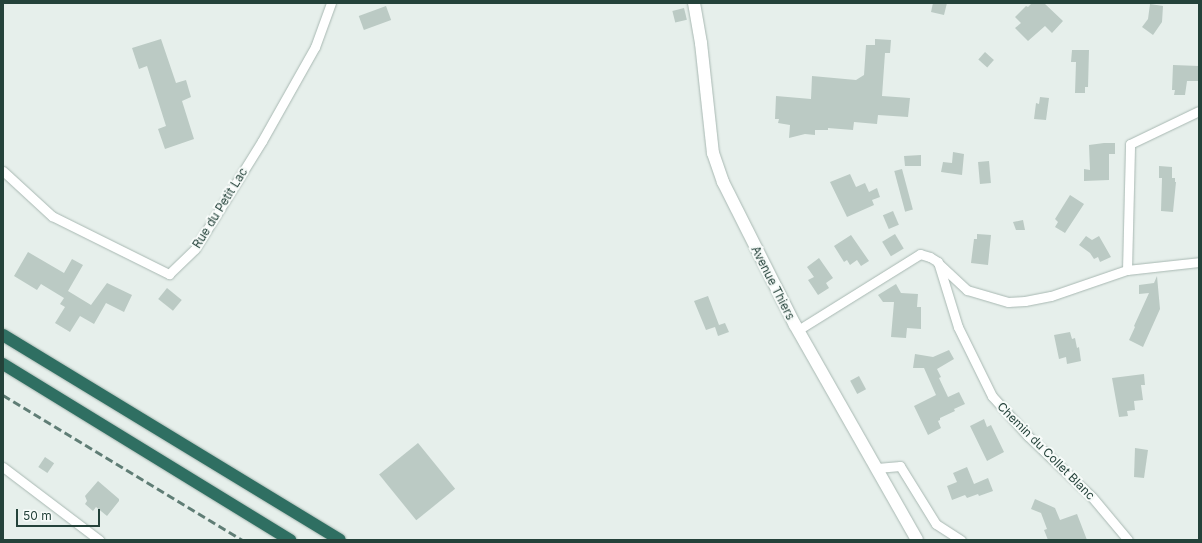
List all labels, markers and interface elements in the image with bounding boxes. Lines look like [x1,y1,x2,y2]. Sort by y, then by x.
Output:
street label: Rue du Petit Lac [189,165,251,251]
street label: Avenue Thiers [748,244,798,322]
street label: Chemin du Collet Blanc [994,399,1098,503]
scale bar [18,501,102,527]
text: 50 m [23,508,52,523]

